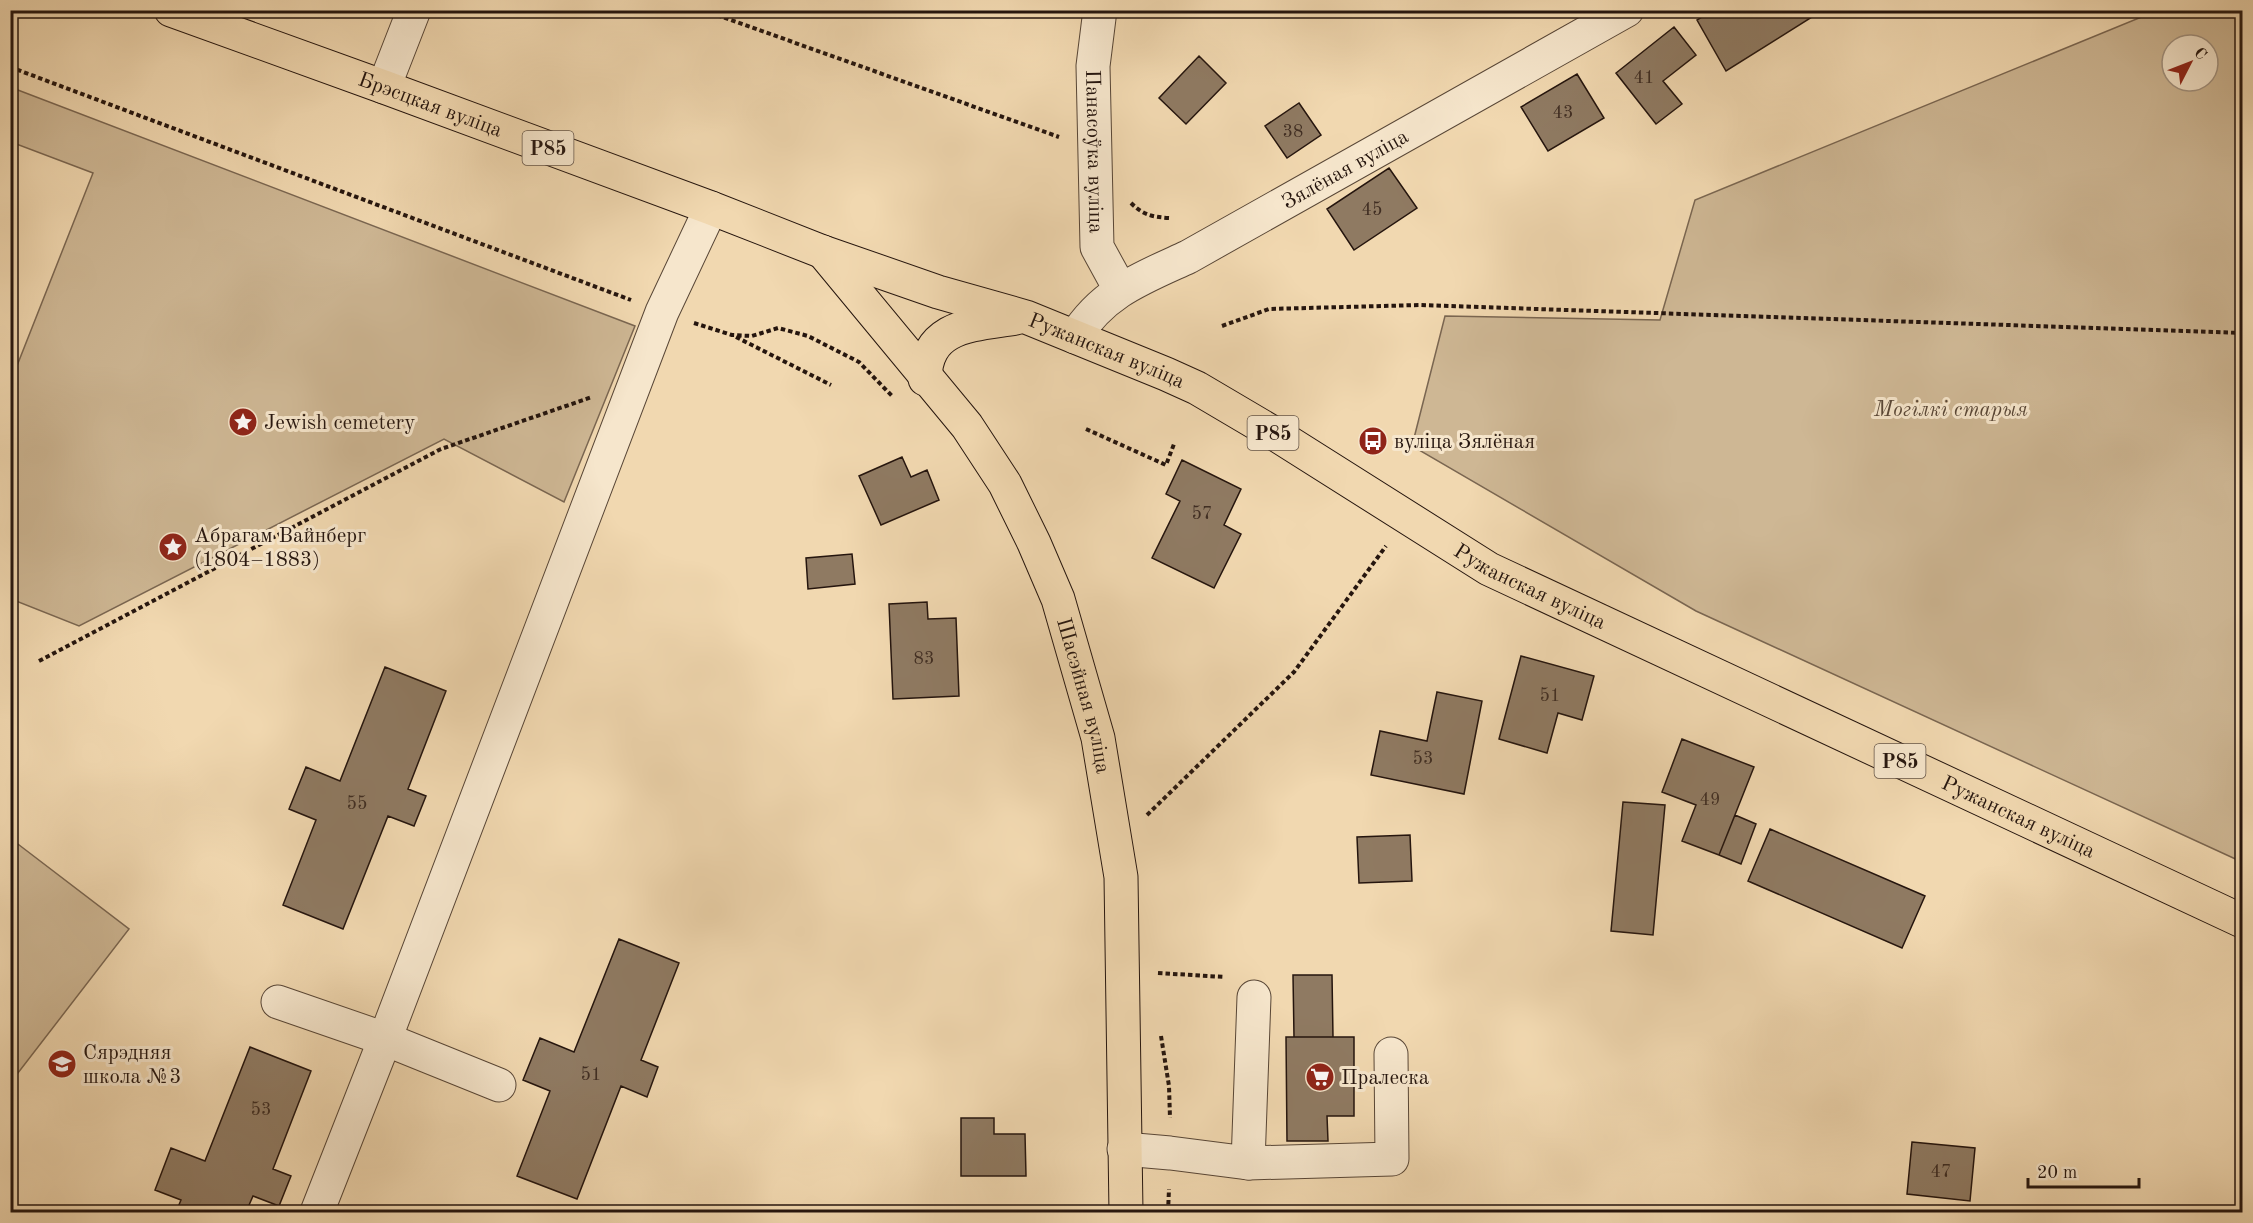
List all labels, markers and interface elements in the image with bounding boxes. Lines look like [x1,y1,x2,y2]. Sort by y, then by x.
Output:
north arrow [2160,33,2220,93]
text: С [2190,45,2209,64]
street label: Панасоўка вуліца [1081,69,1106,234]
house number: 41 [1634,69,1654,87]
street label: Брэсцкая вуліца [355,70,505,142]
house number: 43 [1553,104,1573,122]
house number: 38 [1283,123,1303,141]
street label: Зялёная вуліца [1279,126,1412,214]
road number: Р85 [522,131,574,165]
house number: 45 [1362,201,1382,219]
street label: Ружанская вуліца [1025,310,1187,393]
park label: Могілкі старыя [1873,400,2028,421]
place icon: Jewish cemetery [227,406,259,438]
place label: Jewish cemetery [264,413,415,434]
road number: Р85 [1248,416,1298,450]
bus stop icon: вуліца Зялёная [1357,425,1389,457]
place label: вуліца Зялёная [1394,432,1535,453]
house number: 57 [1192,505,1212,523]
place label: Абрагам Вайнберг (1804–1883) [194,526,366,571]
place icon: Абрагам Вайнберг (1804–1883) [157,531,189,563]
street label: Ружанская вуліца [1450,541,1609,634]
street label: Шасэйная вуліца [1052,616,1113,775]
house number: 83 [914,650,934,668]
house number: 51 [1540,687,1560,705]
road number: Р85 [1874,744,1926,778]
house number: 53 [1413,750,1433,768]
street label: Ружанская вуліца [1938,773,2098,863]
house number: 49 [1700,791,1720,809]
house number: 55 [347,795,367,813]
place label: Сярэдняя школа №3 [83,1043,181,1088]
school or university icon: Сярэдняя школа №3 [46,1048,78,1080]
supermarket icon: Пралеска [1304,1061,1336,1093]
house number: 51 [581,1066,601,1084]
place label: Пралеска [1341,1068,1429,1089]
house number: 53 [251,1101,271,1119]
scale bar [2028,1151,2139,1189]
house number: 47 [1931,1163,1951,1181]
text: 20 m [2037,1164,2077,1182]

